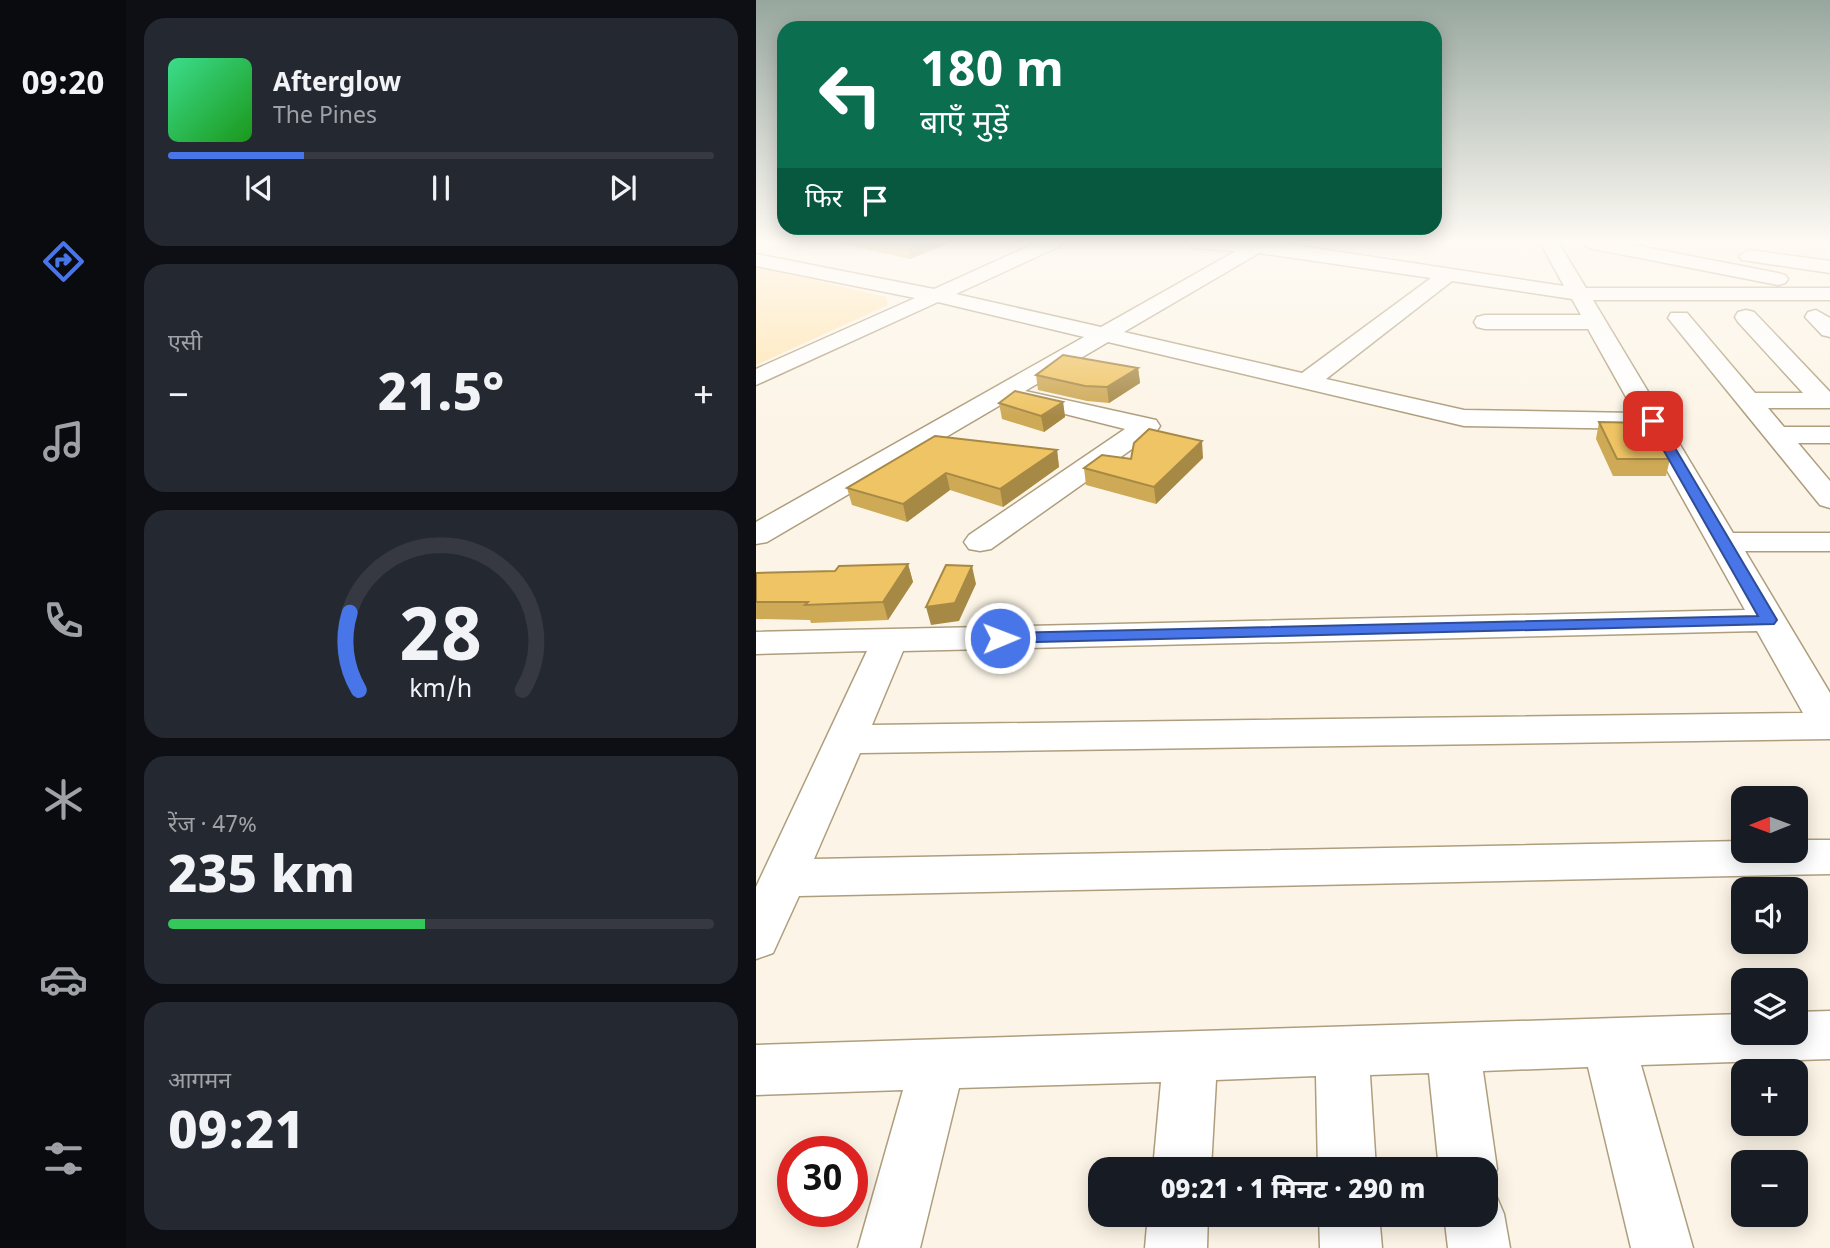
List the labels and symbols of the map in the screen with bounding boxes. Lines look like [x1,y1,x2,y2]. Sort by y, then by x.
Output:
pin [1623,391,1683,451]
position arrow [963,601,1037,675]
north arrow [1731,786,1808,863]
speed limit sign: 30 [777,1136,868,1227]

